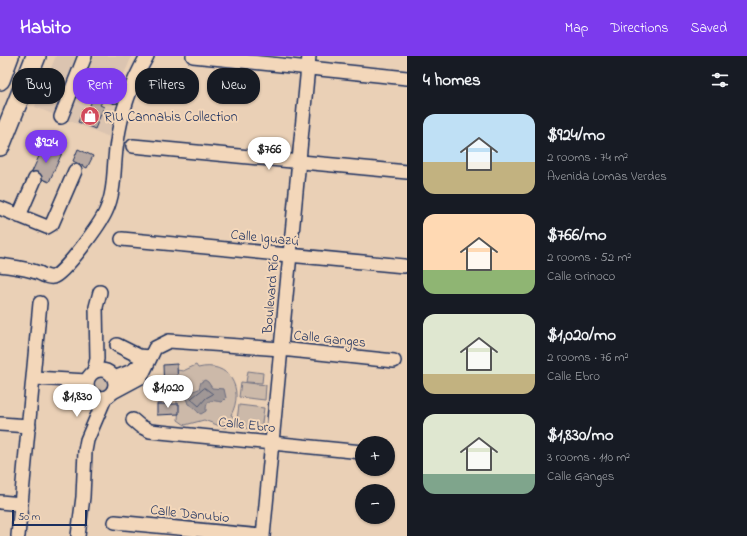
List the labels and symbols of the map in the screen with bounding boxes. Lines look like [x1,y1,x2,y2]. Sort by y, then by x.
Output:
shop icon: RIU Cannabis Collection [79,105,101,127]
place label: RIU Cannabis Collection [104,107,238,128]
pin: $924 [22,130,70,164]
pin: $766 [245,137,293,171]
street label: Calle Iguazú [229,224,300,254]
street label: Boulevard Río [257,254,285,336]
street label: Calle Ganges [293,325,367,355]
pin: $1,020 [135,375,201,409]
pin: $1,830 [44,384,110,418]
street label: Calle Ebro [217,412,276,439]
street label: Calle Danubio [149,500,231,529]
scale bar [12,508,87,527]

